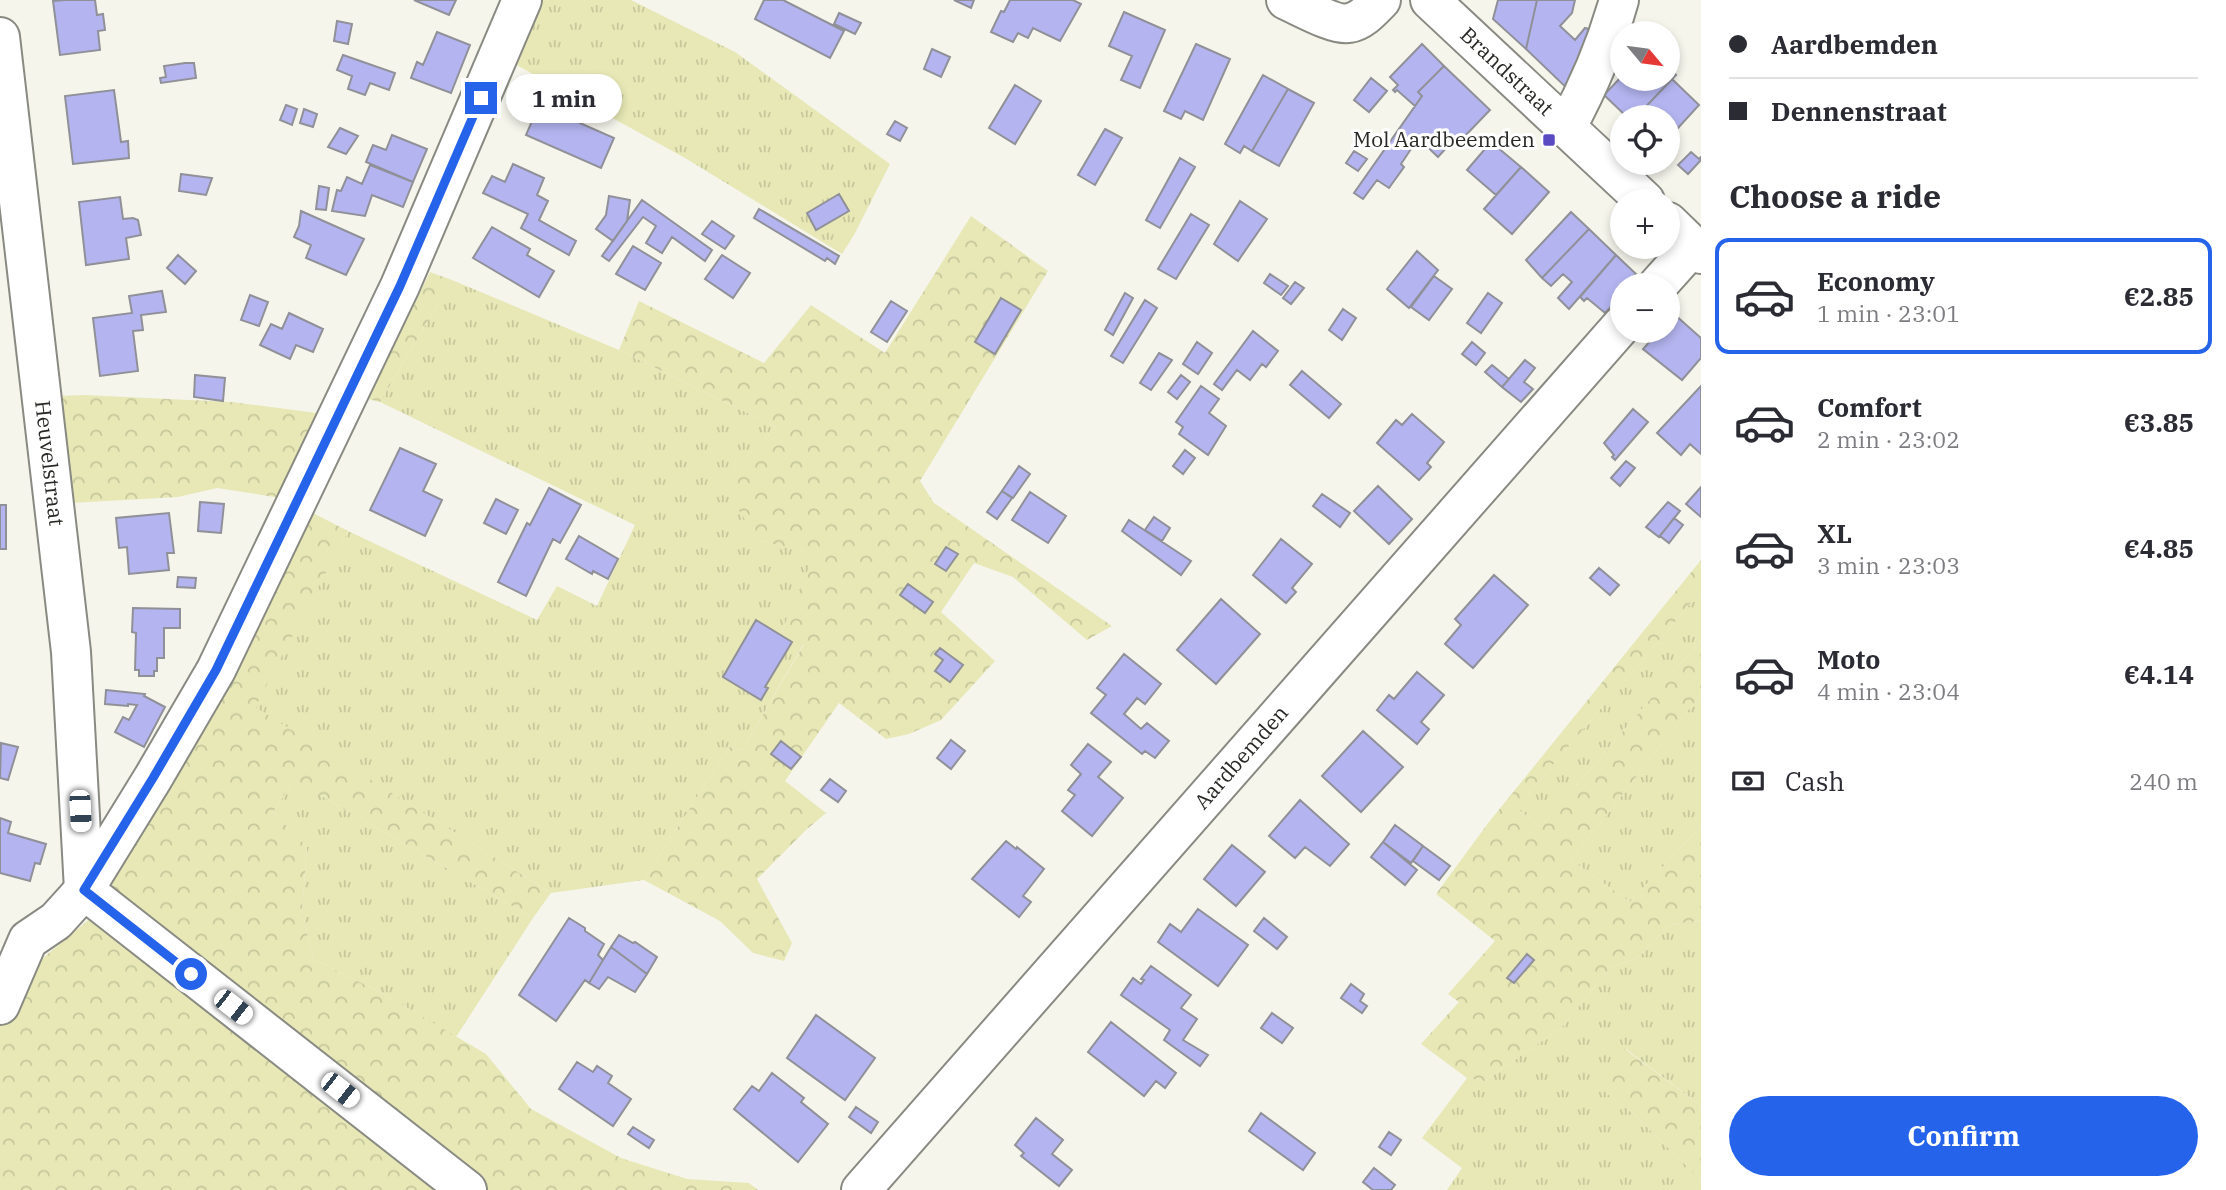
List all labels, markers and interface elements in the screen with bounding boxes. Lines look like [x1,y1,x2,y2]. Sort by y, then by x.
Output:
street label: Brandstraat [1455,20,1560,122]
north arrow [1610,21,1680,91]
map controls [1610,21,1680,343]
text: Aardbemden [1771,27,1938,61]
callout: 1 min [505,74,621,122]
route end [465,82,497,114]
text: 1 min [532,83,596,113]
text: Dennenstraat [1771,94,1947,128]
button: locate [1610,105,1680,175]
place label: Mol Aardbeemden [1353,125,1535,153]
marker: Mol Aardbeemden [1541,132,1557,148]
text: Choose a ride [1729,175,1941,217]
button: + [1610,189,1680,259]
text: Economy [1817,264,1935,298]
icon: car [1733,265,1796,328]
button: − [1610,273,1680,343]
text: €2.85 [2124,279,2194,313]
text: 1 min · 23:01 [1817,298,1960,328]
text: Comfort [1817,390,1922,424]
icon: car [1733,391,1796,454]
street label: Heuvelstraat [29,399,71,527]
text: €3.85 [2124,405,2194,439]
text: 2 min · 23:02 [1817,424,1960,454]
text: XL [1817,516,1852,550]
icon: car [1733,517,1796,580]
text: €4.85 [2124,531,2194,565]
text: 3 min · 23:03 [1817,550,1960,580]
text: Moto [1817,642,1880,676]
icon: car [1733,643,1796,706]
text: €4.14 [2124,657,2194,691]
text: 4 min · 23:04 [1817,676,1960,706]
street label: Aardbemden [1187,699,1294,815]
icon: cash [1729,762,1767,800]
text: Cash [1785,764,1845,798]
text: 240 m [2129,766,2198,796]
car [69,789,92,833]
route start [175,958,207,990]
car [210,986,257,1028]
car [317,1069,364,1111]
button: Confirm [1729,1096,2198,1176]

